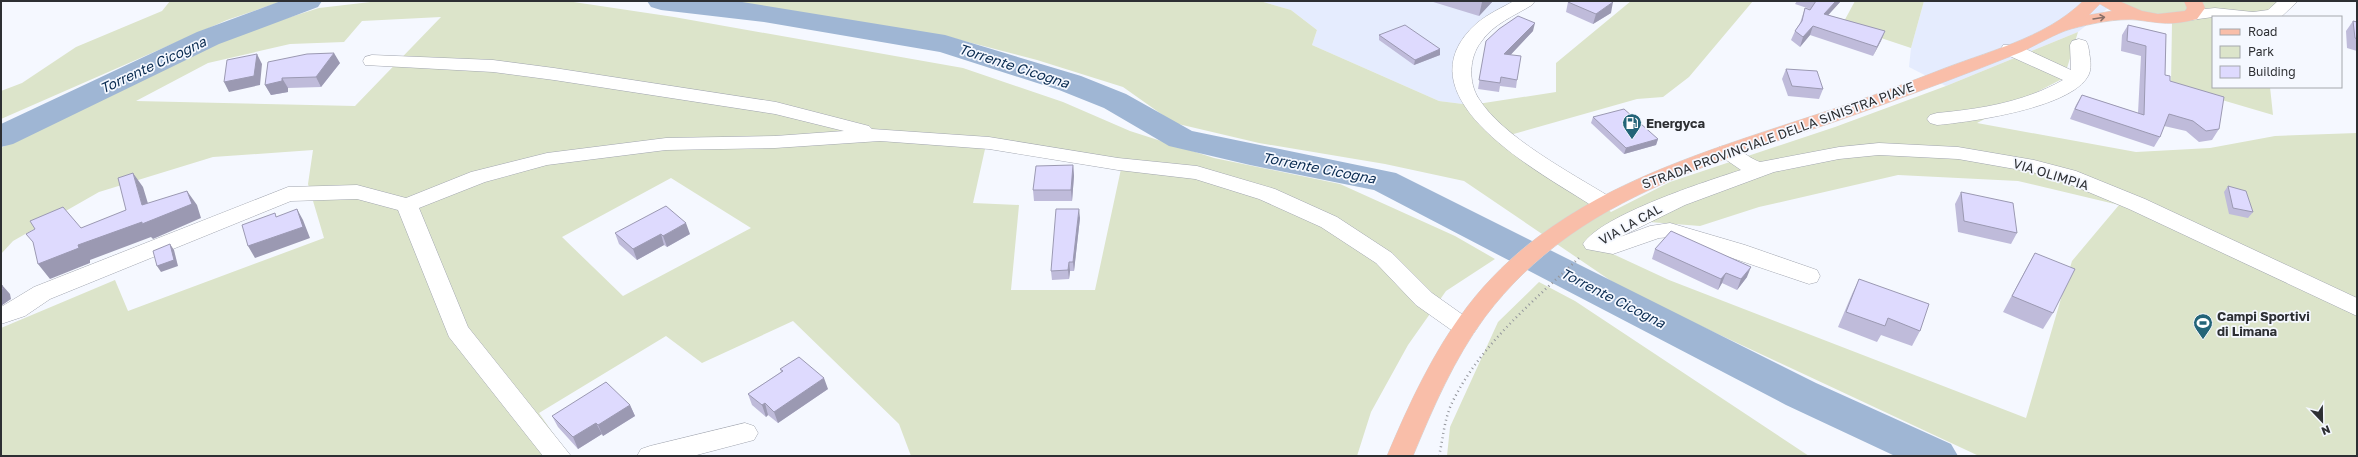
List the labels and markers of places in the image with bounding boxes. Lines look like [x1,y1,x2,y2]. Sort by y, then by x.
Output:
fuel station icon: Energyca [1621,112,1643,140]
place label: Energyca [1646,115,1706,131]
place label: Campi Sportivi di Limana [2217,308,2310,339]
sports icon: Campi Sportivi di Limana [2192,312,2214,340]

